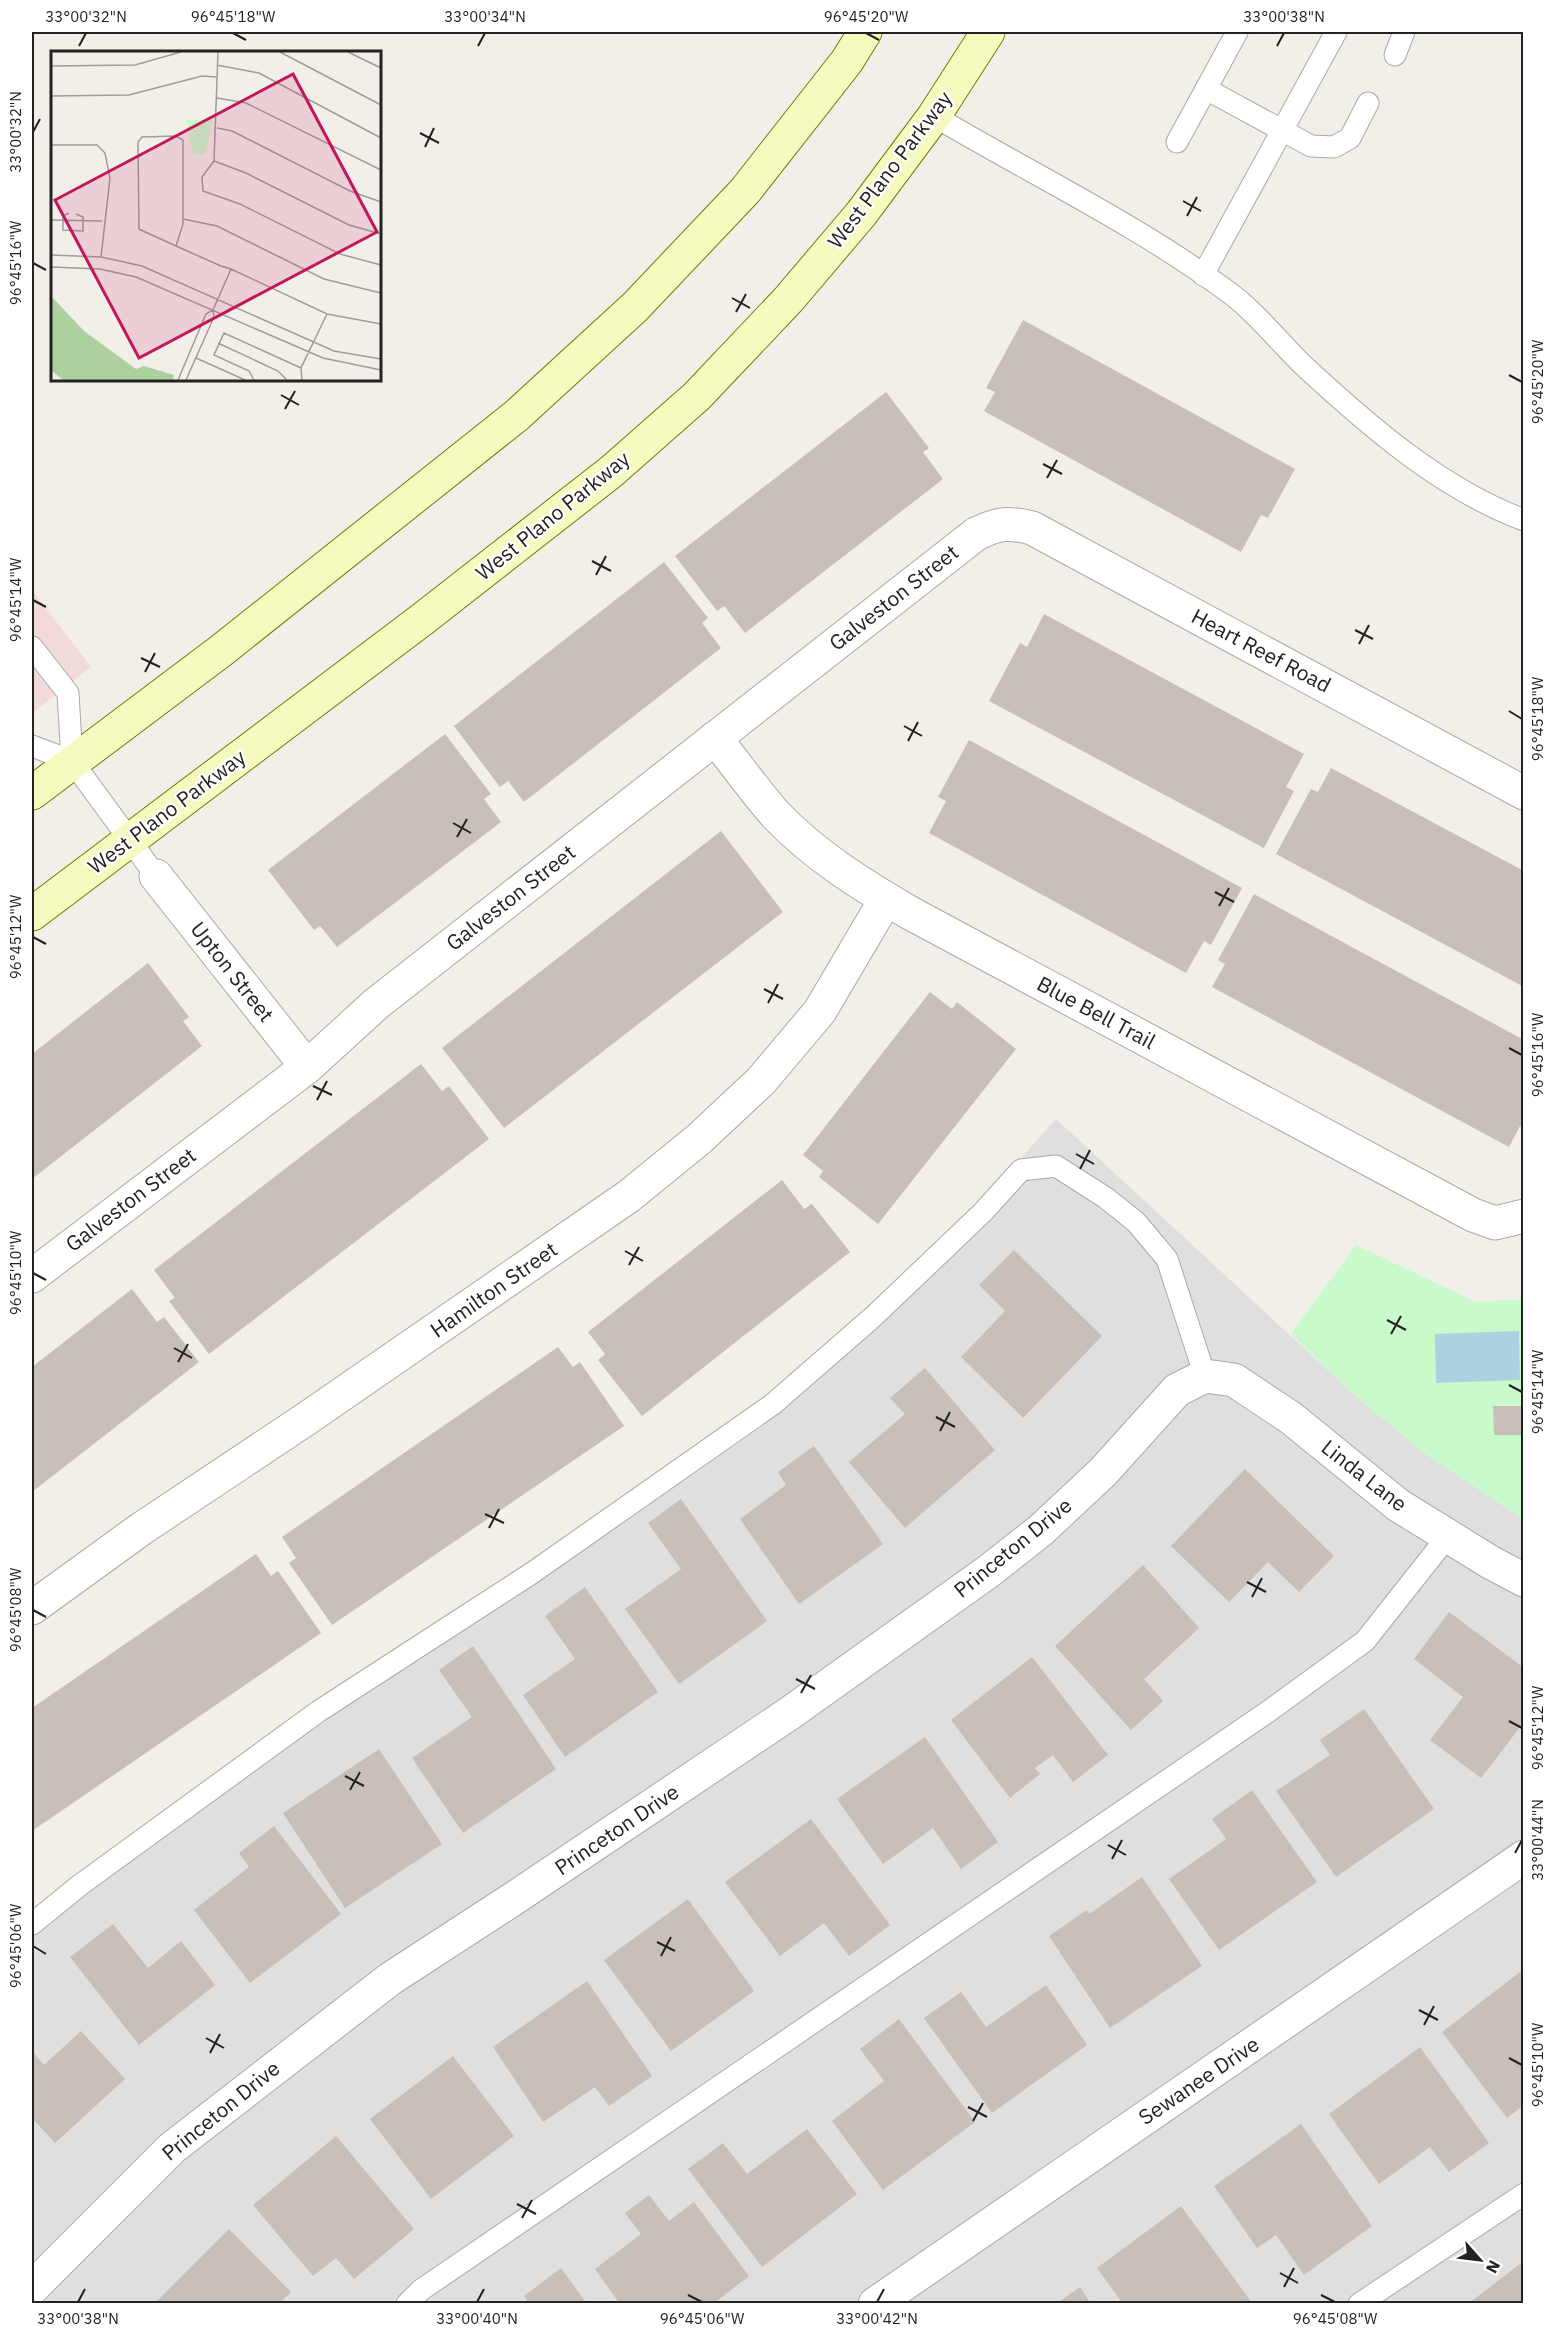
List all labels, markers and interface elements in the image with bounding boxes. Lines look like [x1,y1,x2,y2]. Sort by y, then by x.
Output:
text: 33°00'32"N [45,7,127,26]
text: 96°45'18"W [191,7,276,26]
text: 33°00'34"N [444,7,526,26]
text: 96°45'20"W [824,7,909,26]
text: 33°00'38"N [1243,7,1325,26]
inset map [51,51,381,381]
street label: West Plano Parkway [821,84,958,254]
text: 33°00'32"N [6,91,25,173]
text: 96°45'16"W [6,220,25,305]
text: 96°45'20"W [1528,339,1547,424]
street label: West Plano Parkway [469,444,636,586]
street label: Galveston Street [823,538,964,656]
text: 96°45'14"W [6,557,25,642]
street label: Heart Reef Road [1187,602,1336,699]
text: 96°45'18"W [1528,676,1547,761]
street label: West Plano Parkway [82,742,251,880]
street label: Galveston Street [440,838,581,956]
text: 96°45'12"W [6,894,25,979]
street label: Upton Street [185,916,281,1027]
street label: Blue Bell Trail [1032,969,1161,1055]
text: 96°45'16"W [1528,1012,1547,1097]
street label: Galveston Street [59,1141,201,1258]
text: 96°45'10"W [6,1230,25,1315]
street label: Hamilton Street [424,1235,562,1343]
text: 96°45'14"W [1528,1349,1547,1434]
street label: Linda Lane [1316,1433,1413,1517]
street label: Princeton Drive [948,1491,1077,1603]
text: 96°45'08"W [6,1567,25,1652]
text: 96°45'12"W [1528,1685,1547,1770]
street label: Princeton Drive [549,1777,684,1881]
text: 33°00'44"N [1528,1799,1547,1881]
text: 96°45'06"W [6,1903,25,1988]
text: 96°45'10"W [1528,2022,1547,2107]
street label: Sewanee Drive [1133,2030,1264,2131]
street label: Princeton Drive [156,2054,285,2166]
north arrow [1450,2230,1510,2290]
text: N [1482,2257,1505,2277]
text: 33°00'38"N [37,2309,119,2328]
text: 33°00'40"N [436,2309,518,2328]
text: 96°45'06"W [660,2309,745,2328]
text: 33°00'42"N [836,2309,918,2328]
text: 96°45'08"W [1293,2309,1378,2328]

